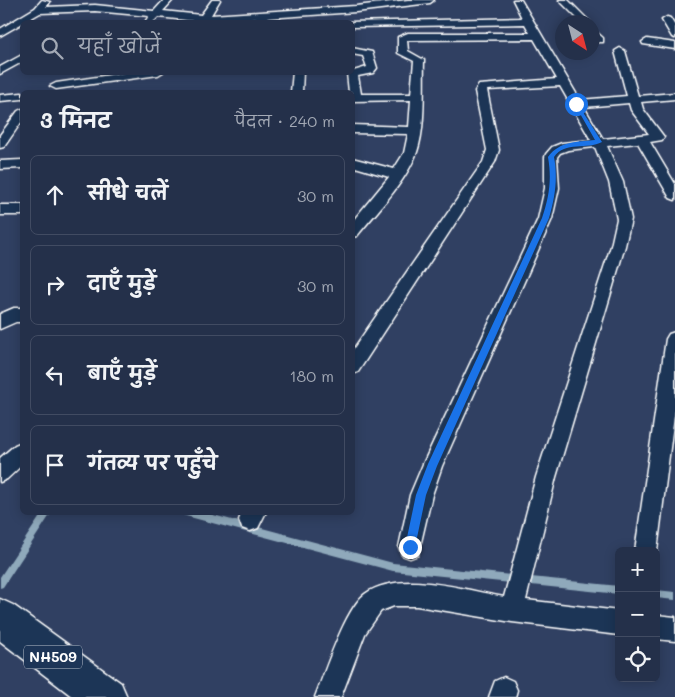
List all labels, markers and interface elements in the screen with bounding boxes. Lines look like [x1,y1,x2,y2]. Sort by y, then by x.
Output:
north arrow [555,15,600,60]
search box [20,20,355,75]
text: यहाँ खोजें [78,33,161,58]
icon: search [38,34,66,62]
route start [565,93,588,116]
text: 3 मिनट [40,106,111,133]
text: पैदल · 240 m [235,110,335,131]
text: सीधे चलें [88,180,168,205]
icon: ahead [41,181,69,209]
text: 30 m [297,185,334,206]
text: दाएँ मुड़ें [88,270,156,295]
icon: right [41,271,69,299]
text: 30 m [297,275,334,296]
text: बाएँ मुड़ें [88,360,157,385]
icon: left [41,361,69,389]
text: 180 m [289,365,334,386]
text: गंतव्य पर पहुँचे [88,450,217,475]
icon: arrive [41,451,69,479]
route end [399,536,422,559]
map controls [615,547,660,682]
button: + [615,547,660,592]
button: − [615,592,660,637]
button: locate [615,637,660,682]
road number: NH509 [24,646,82,669]

